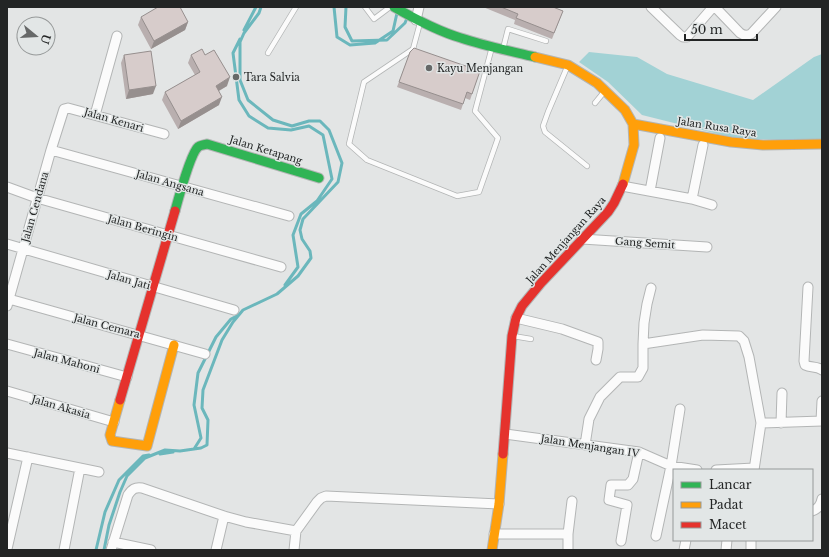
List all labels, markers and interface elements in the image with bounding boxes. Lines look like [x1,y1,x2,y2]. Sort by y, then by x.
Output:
north arrow [16,16,56,56]
scale bar [685,16,757,42]
text: 50 m [691,22,723,37]
text: U [37,32,54,46]
place label: Kayu Menjangan [437,62,523,75]
marker: Kayu Menjangan [424,63,434,73]
place label: Tara Salvia [244,71,300,84]
marker: Tara Salvia [231,72,241,82]
street label: Jalan Kenari [81,105,146,135]
street label: Jalan Rusa Raya [674,114,758,140]
street label: Jalan Ketapang [226,132,305,168]
street label: Jalan Angsana [132,166,206,199]
street label: Jalan Cendana [18,170,51,246]
street label: Jalan Menjangan Raya [522,193,609,288]
street label: Jalan Beringin [104,211,180,244]
street label: Gang Semit [615,234,676,252]
street label: Jalan Jati [104,267,153,292]
street label: Jalan Cemara [71,310,142,341]
street label: Jalan Mahoni [31,345,102,376]
street label: Jalan Akasia [28,392,92,422]
street label: Jalan Menjangan IV [538,431,640,460]
legend [673,469,813,541]
text: Lancar [709,477,752,492]
text: Padat [709,497,743,512]
text: Macet [709,517,747,532]

